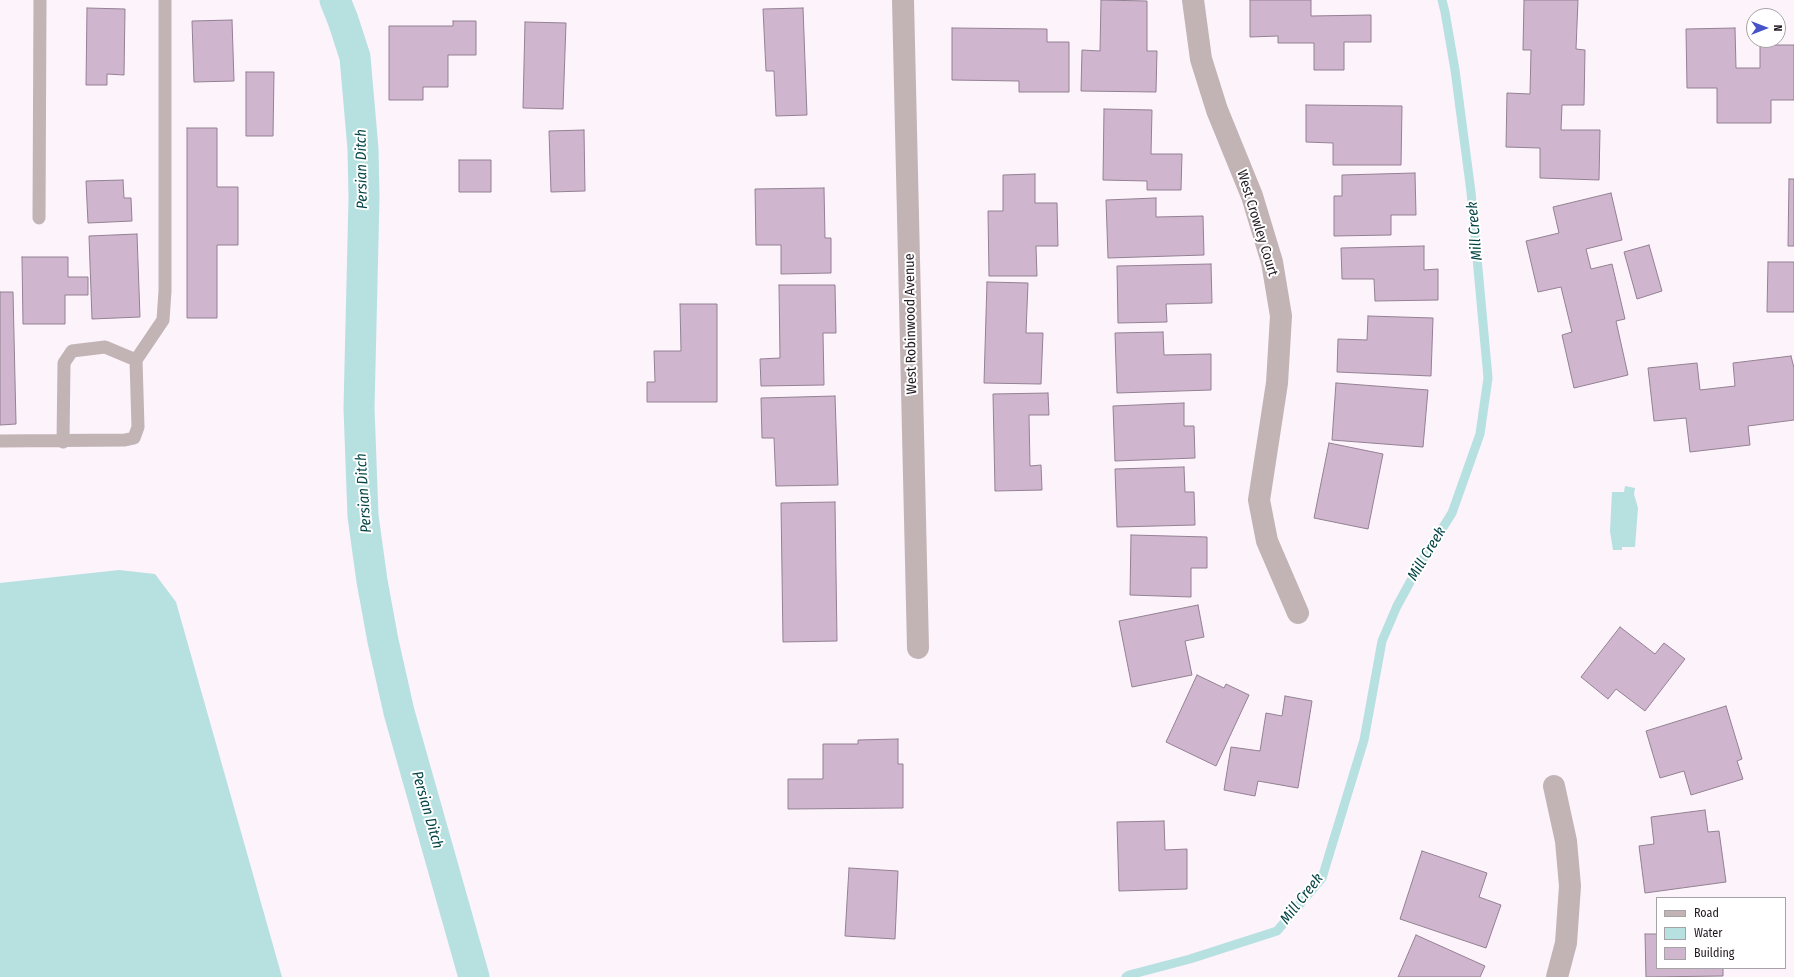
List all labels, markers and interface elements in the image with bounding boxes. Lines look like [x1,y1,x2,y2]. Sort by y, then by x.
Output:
north arrow [1746,8,1786,48]
text: N [1771,25,1784,31]
water label: Persian Ditch [352,129,372,209]
street label: West Crowley Court [1233,168,1281,278]
water label: Mill Creek [1463,201,1487,261]
street label: West Robinwood Avenue [901,253,921,395]
water label: Persian Ditch [352,453,376,533]
water label: Mill Creek [1404,524,1450,584]
water label: Persian Ditch [407,769,447,851]
water label: Mill Creek [1277,870,1327,928]
legend [1656,897,1786,969]
text: Road [1694,906,1719,920]
text: Water [1694,926,1722,940]
text: Building [1694,946,1734,960]

